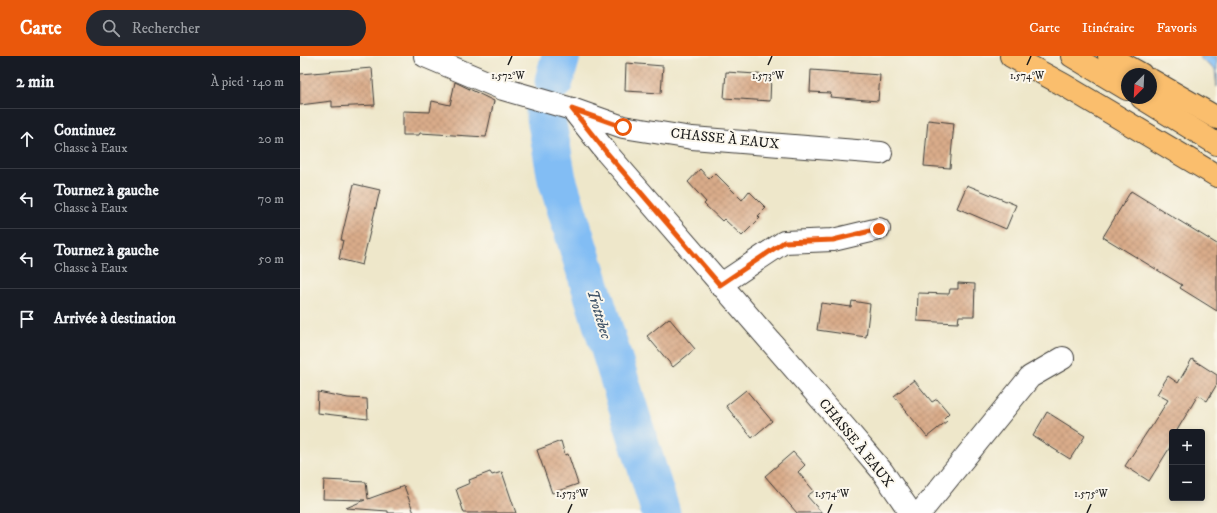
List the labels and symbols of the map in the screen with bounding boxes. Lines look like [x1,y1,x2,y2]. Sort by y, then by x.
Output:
north arrow [1121,68,1157,104]
text: 1.572°W [491,70,526,82]
text: 1.573°W [752,70,785,82]
text: 1.574°W [1010,70,1045,82]
route start [614,118,632,136]
street label: CHASSE À EAUX [670,124,780,154]
route end [870,220,888,238]
water label: Trottebec [583,287,616,342]
street label: CHASSE À EAUX [815,395,897,491]
text: 1.573°W [556,488,589,500]
text: 1.574°W [815,488,850,500]
text: 1.575°W [1074,488,1109,500]

